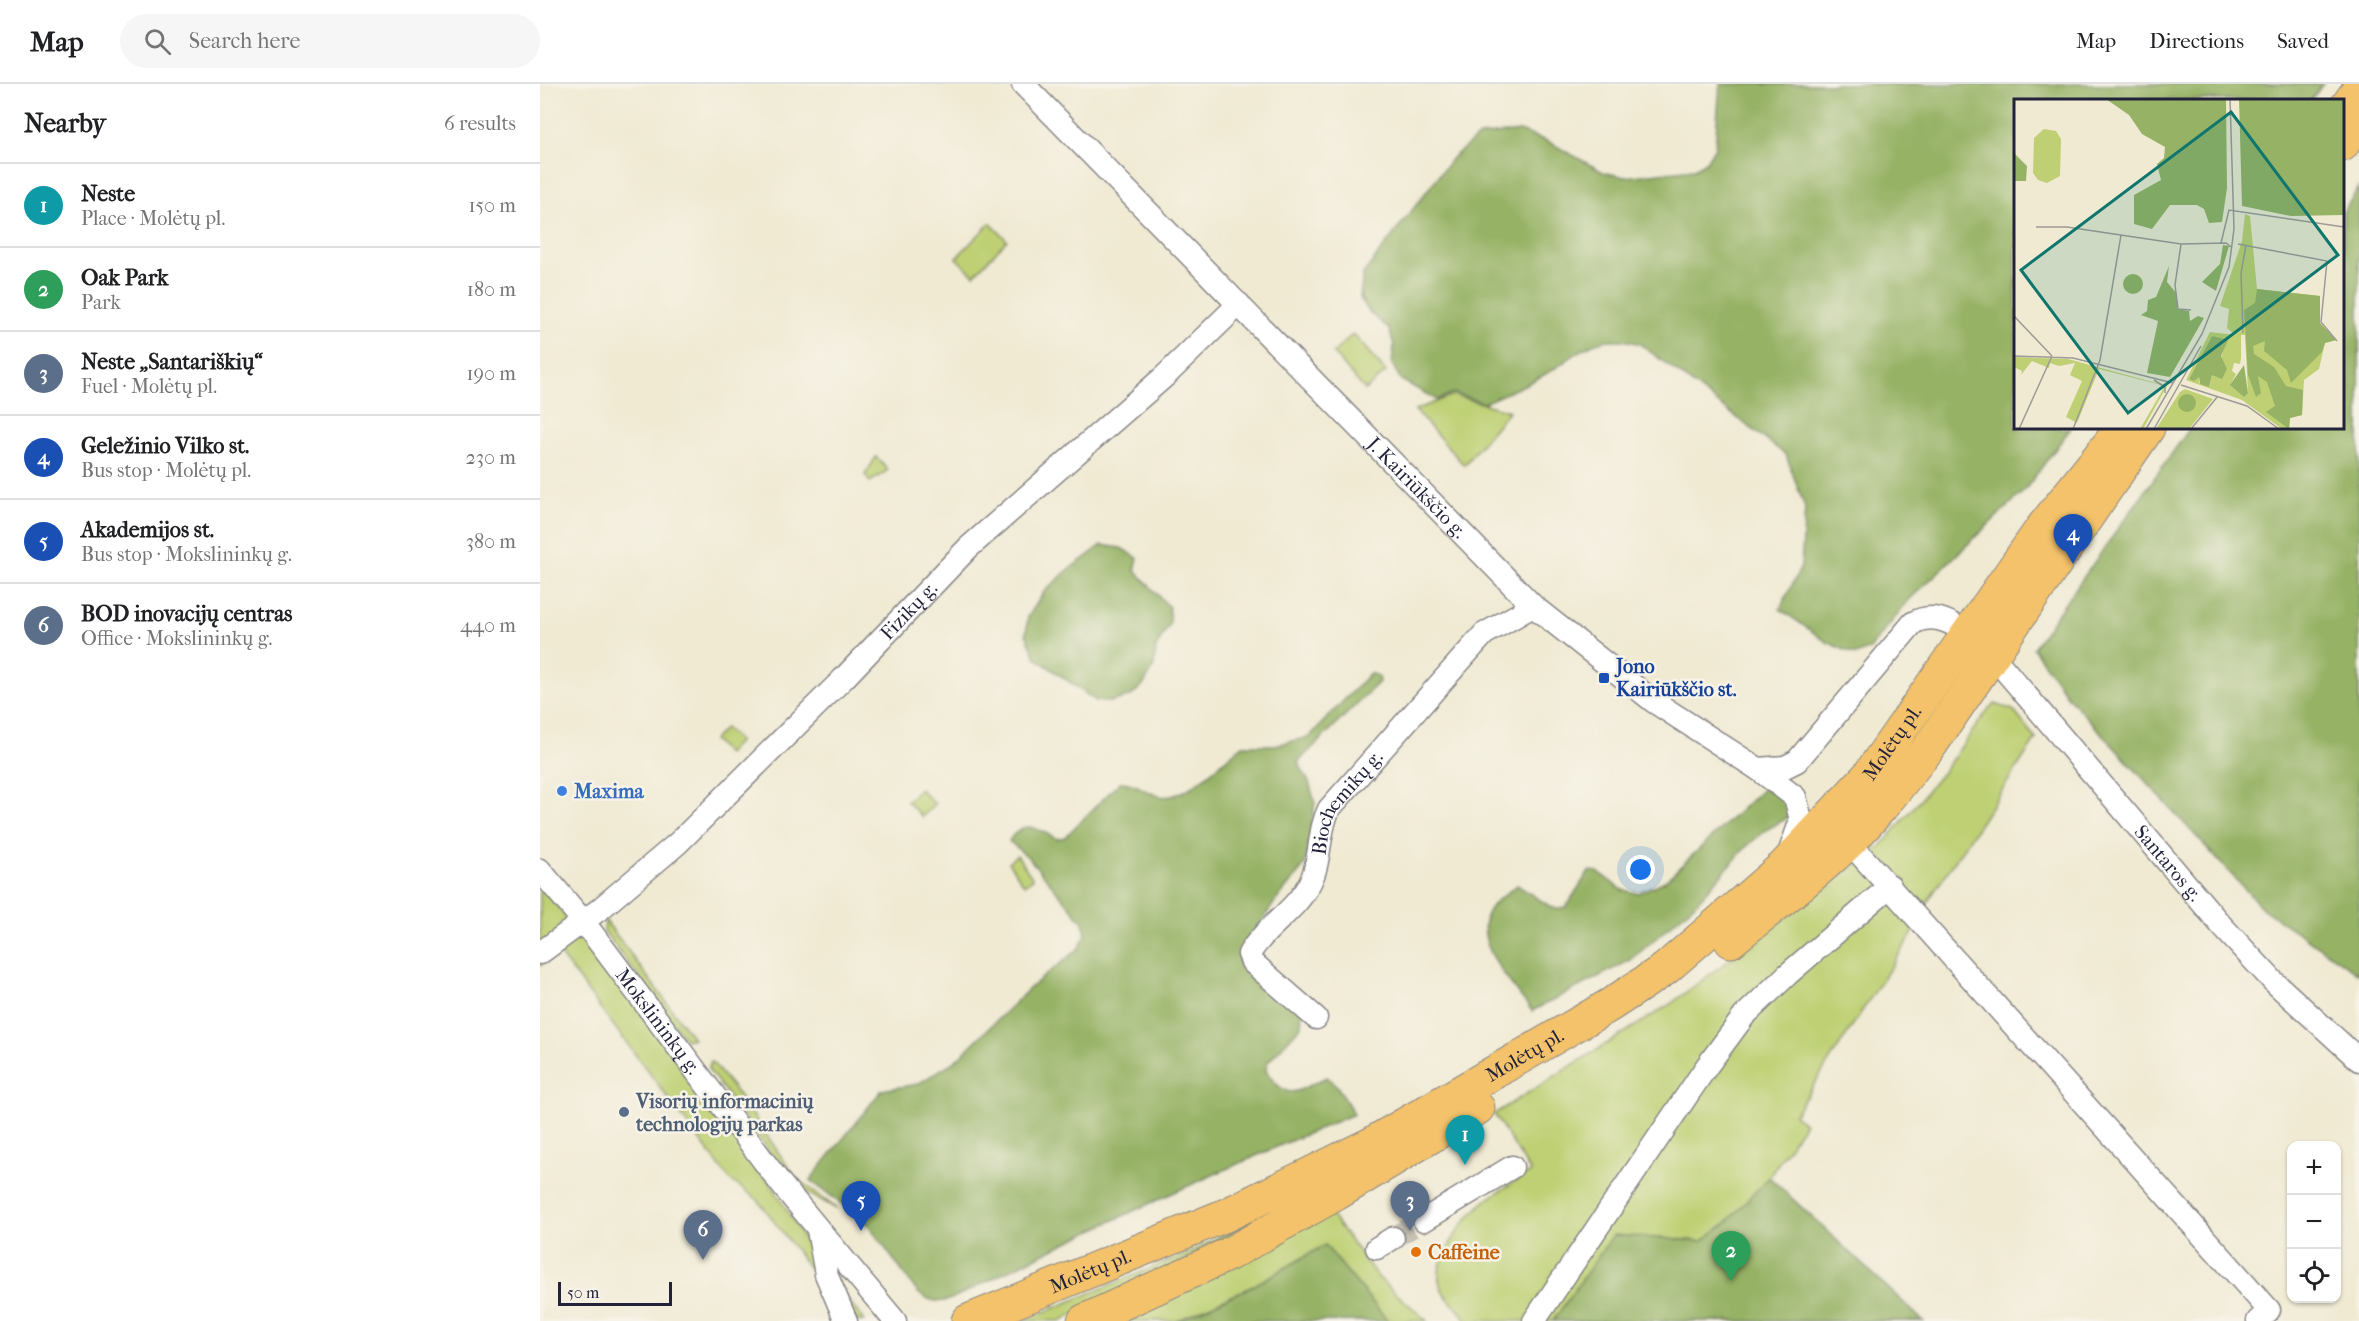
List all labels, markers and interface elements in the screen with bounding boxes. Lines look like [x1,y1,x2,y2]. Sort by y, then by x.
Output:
search box [120,14,540,68]
text: Map [30,25,84,58]
icon: search [141,25,174,58]
text: Search here [189,28,300,54]
text: Map [2076,29,2116,53]
text: Directions [2149,29,2244,53]
text: Saved [2277,29,2329,53]
inset map [2014,99,2344,429]
text: Nearby [24,108,106,139]
text: 6 results [444,112,516,135]
text: Neste [81,181,135,207]
text: 1 [40,194,47,217]
text: 150 m [468,194,516,217]
text: Place · Molėtų pl. [81,207,225,230]
text: Oak Park [81,265,168,291]
text: 2 [38,278,49,301]
text: 180 m [467,278,516,301]
text: Park [81,291,121,314]
text: Neste „Santariškių“ [81,349,263,375]
text: 3 [39,362,48,385]
text: 190 m [466,362,516,385]
text: Fuel · Molėtų pl. [81,375,217,398]
street label: J. Kairiūkščio g. [1361,431,1472,543]
text: Geležinio Vilko st. [81,433,249,459]
text: 4 [38,446,49,469]
text: 230 m [466,446,516,469]
text: Bus stop · Molėtų pl. [81,459,251,482]
pin: 4 [2054,514,2092,564]
text: Akademijos st. [81,517,214,543]
text: 5 [39,530,48,553]
text: 380 m [466,530,516,553]
text: Bus stop · Mokslininkų g. [81,543,292,566]
street label: Fizikų g. [875,576,942,644]
text: BOD inovacijų centras [81,601,292,627]
text: 6 [38,614,49,637]
text: 440 m [460,614,516,637]
text: Office · Mokslininkų g. [81,627,272,650]
place label: Jono Kairiūkščio st. [1614,655,1737,701]
marker: Jono Kairiūkščio st. [1597,671,1611,685]
street label: Molėtų pl. [1858,701,1926,785]
street label: Biochemikų g. [1307,745,1387,856]
place label: Maxima [573,780,645,803]
marker: Maxima [555,784,569,798]
street label: Santaros g. [2130,820,2207,906]
your location [1626,855,1655,884]
street label: Mokslininkų g. [611,964,706,1079]
street label: Molėtų pl. [1482,1023,1568,1086]
place label: Visorių informacinių technologijų parkas [635,1090,814,1137]
marker: Visorių informacinių technologijų parkas [617,1105,631,1119]
pin: 1 [1446,1116,1484,1165]
map controls [2287,1141,2341,1303]
button: + [2287,1141,2341,1195]
pin: 5 [842,1182,880,1231]
pin: 3 [1390,1182,1430,1231]
button: − [2287,1195,2341,1249]
pin: 6 [684,1210,722,1260]
pin: 2 [1712,1232,1750,1281]
place label: Caffeine [1428,1241,1500,1264]
street label: Molėtų pl. [1046,1244,1134,1298]
marker: Caffeine [1409,1245,1423,1259]
button: locate [2287,1249,2341,1303]
scale bar [558,1279,672,1306]
text: 50 m [567,1283,599,1302]

